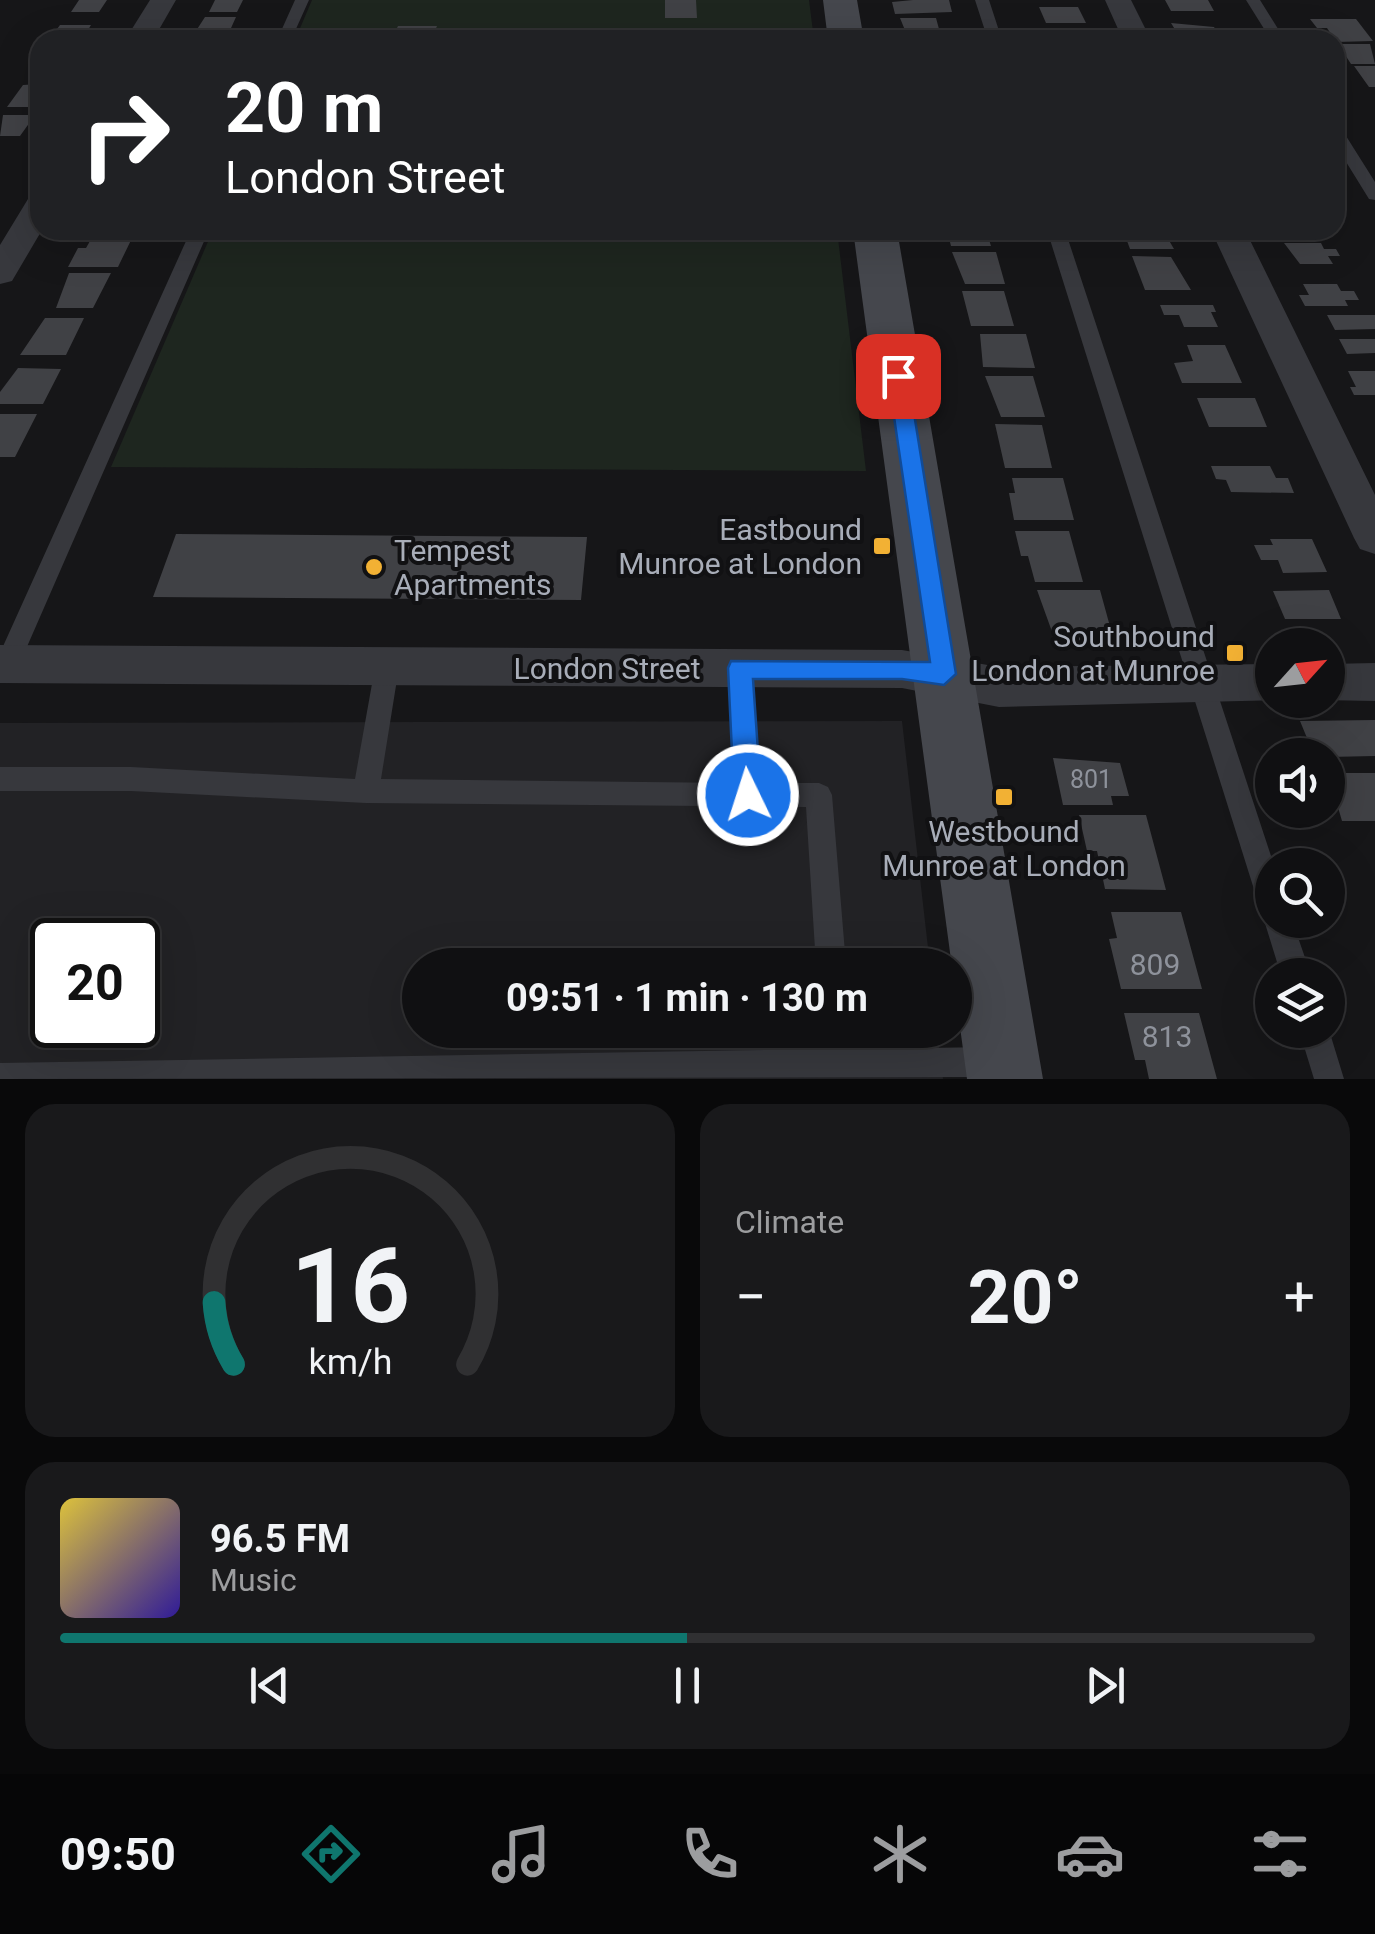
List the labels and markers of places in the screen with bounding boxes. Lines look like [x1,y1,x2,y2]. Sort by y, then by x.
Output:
pin [856,334,941,419]
place label: Eastbound Munroe at London [618,512,862,581]
place label: Tempest Apartments [394,533,552,602]
marker: Eastbound Munroe at London [871,535,893,557]
marker: Tempest Apartments [363,556,385,578]
place label: Southbound London at Munroe [971,619,1215,688]
marker: Southbound London at Munroe [1224,642,1246,664]
marker: Westbound Munroe at London [993,786,1015,808]
place label: Westbound Munroe at London [882,814,1126,883]

